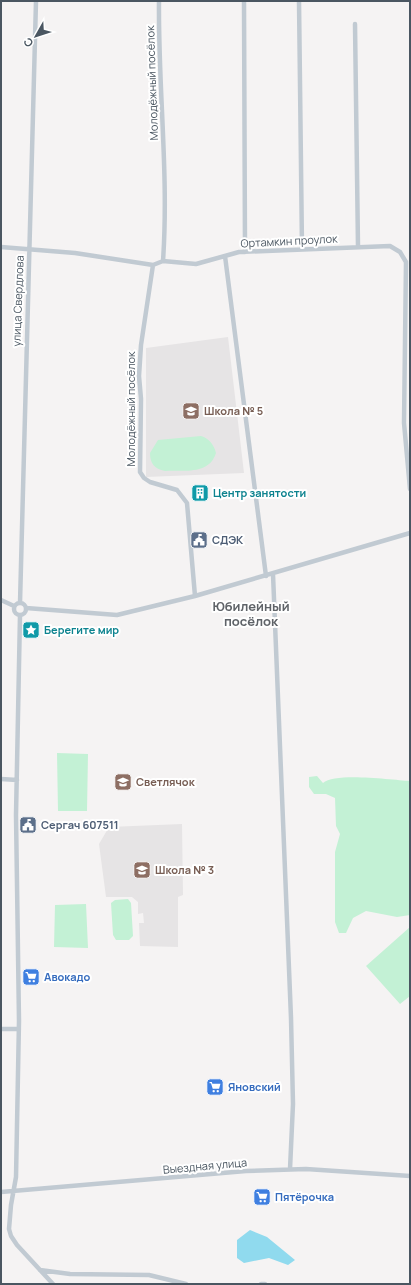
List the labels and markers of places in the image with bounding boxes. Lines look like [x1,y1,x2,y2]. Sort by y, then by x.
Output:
school or university icon: Школа № 5 [181,401,201,421]
place label: Школа № 5 [204,403,263,418]
building icon: Центр занятости [190,483,210,503]
place label: Центр занятости [213,485,306,500]
public building icon: СДЭК [189,530,209,550]
place label: СДЭК [212,532,244,547]
place icon: Берегите мир [21,620,41,640]
place label: Берегите мир [44,622,119,637]
school or university icon: Светлячок [113,772,133,792]
place label: Светлячок [136,774,196,789]
public building icon: Сергач 607511 [18,815,38,835]
place label: Сергач 607511 [41,817,119,832]
school or university icon: Школа № 3 [132,860,152,880]
place label: Школа № 3 [155,862,214,877]
supermarket icon: Авокадо [21,967,41,987]
place label: Авокадо [44,969,91,984]
supermarket icon: Яновский [205,1077,225,1097]
place label: Яновский [228,1079,281,1094]
supermarket icon: Пятёрочка [252,1187,272,1207]
place label: Пятёрочка [275,1189,334,1204]

